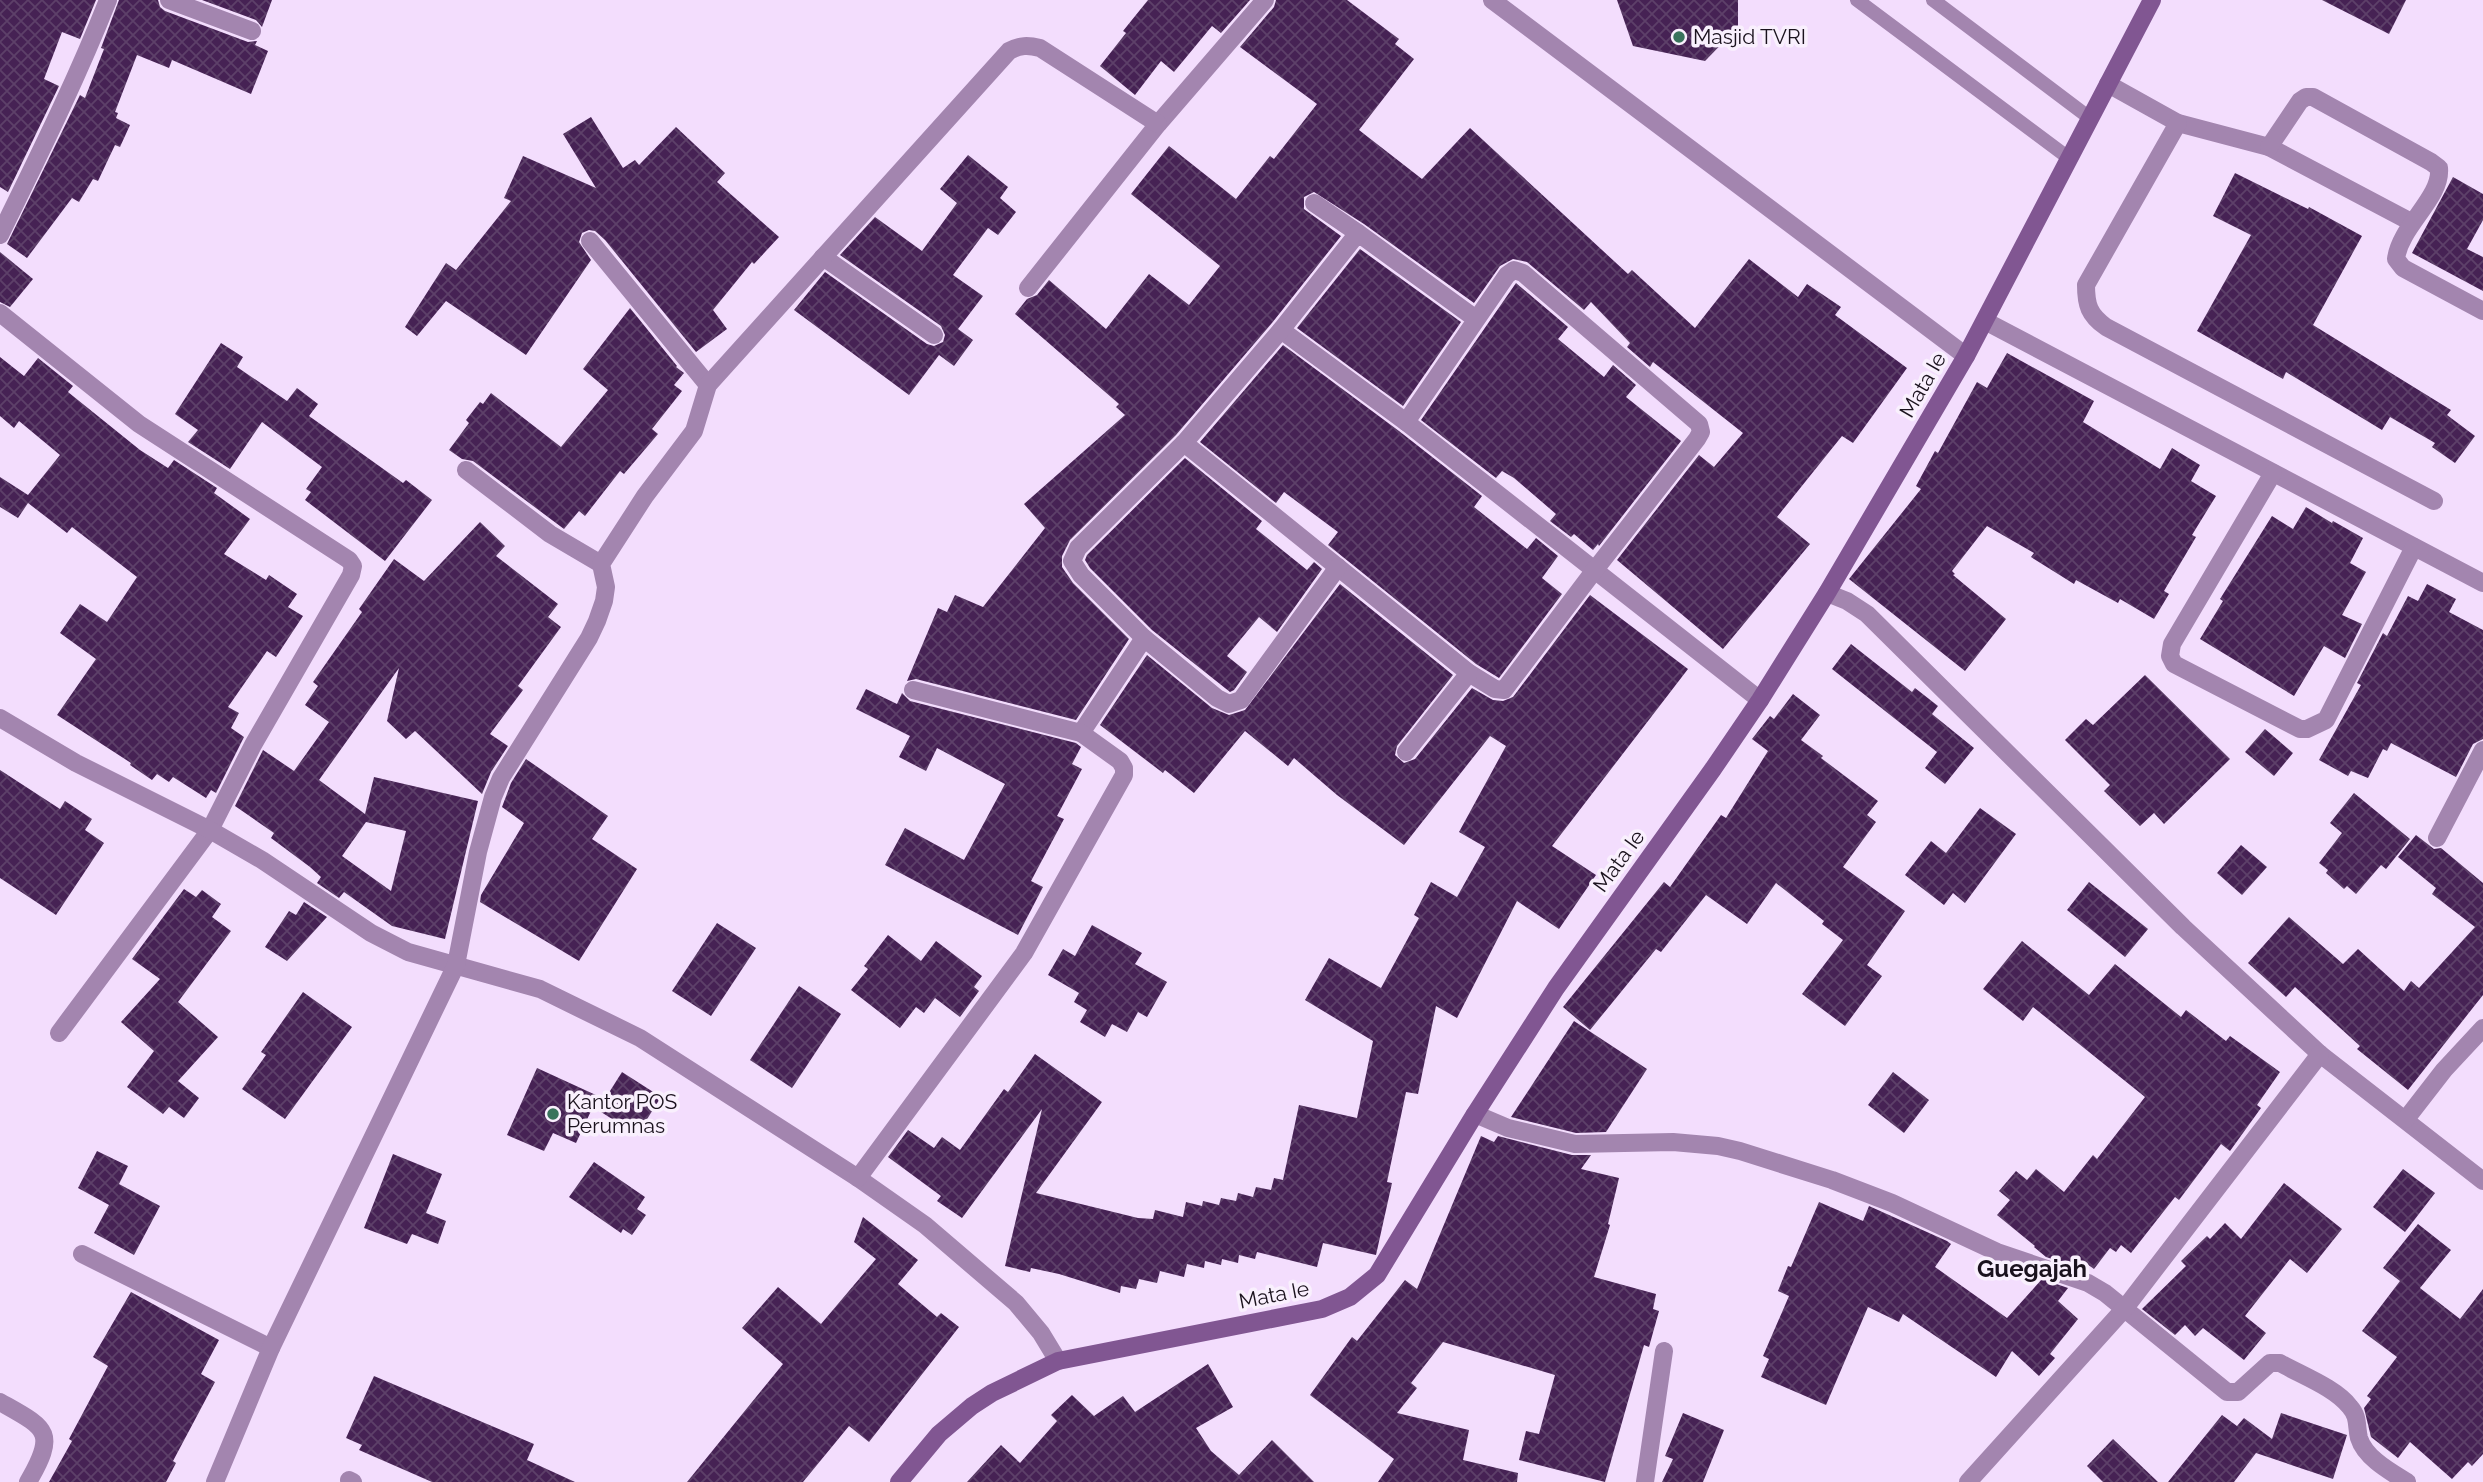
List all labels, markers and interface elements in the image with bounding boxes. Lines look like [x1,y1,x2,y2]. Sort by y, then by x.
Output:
place label: Masjid TVRI [1693,24,1806,49]
marker: Masjid TVRI [1671,29,1687,45]
street label: Mata Ie [1894,348,1951,422]
street label: Mata Ie [1588,825,1650,897]
place label: Kantor POS Perumnas [567,1089,678,1138]
marker: Kantor POS Perumnas [545,1106,561,1122]
district label: Guegajah [1977,1254,2087,1283]
street label: Mata Ie [1237,1275,1311,1314]

